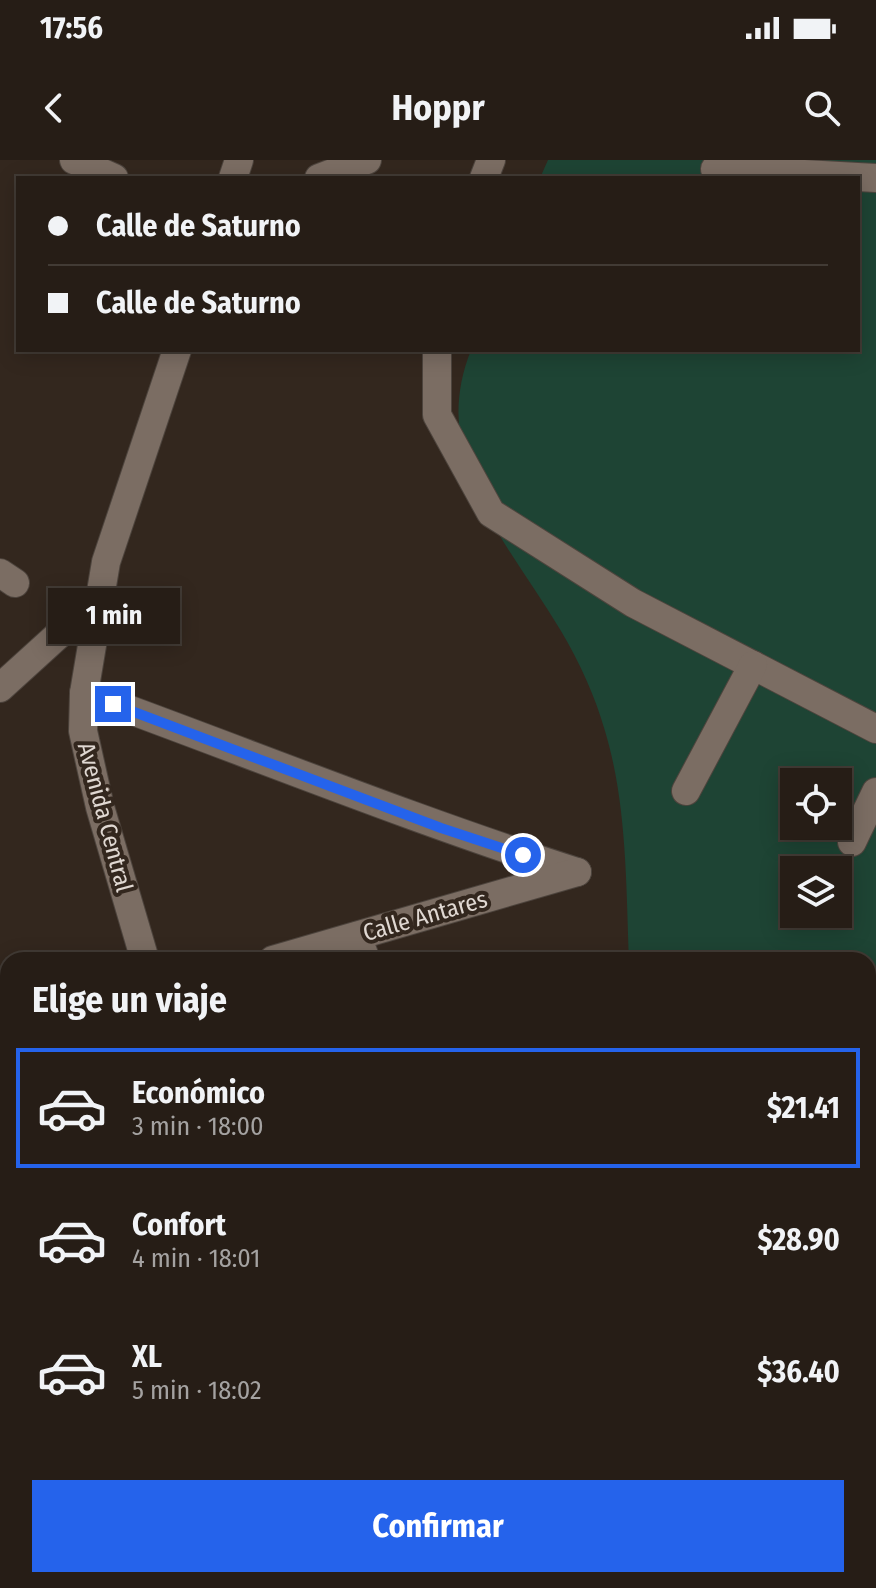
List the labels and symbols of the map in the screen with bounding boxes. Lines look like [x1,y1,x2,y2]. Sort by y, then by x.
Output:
callout: 1 min [47,588,179,644]
route end [95,686,131,722]
street label: Avenida Central [72,739,138,895]
route start [505,837,541,873]
street label: Calle Antares [360,885,490,947]

